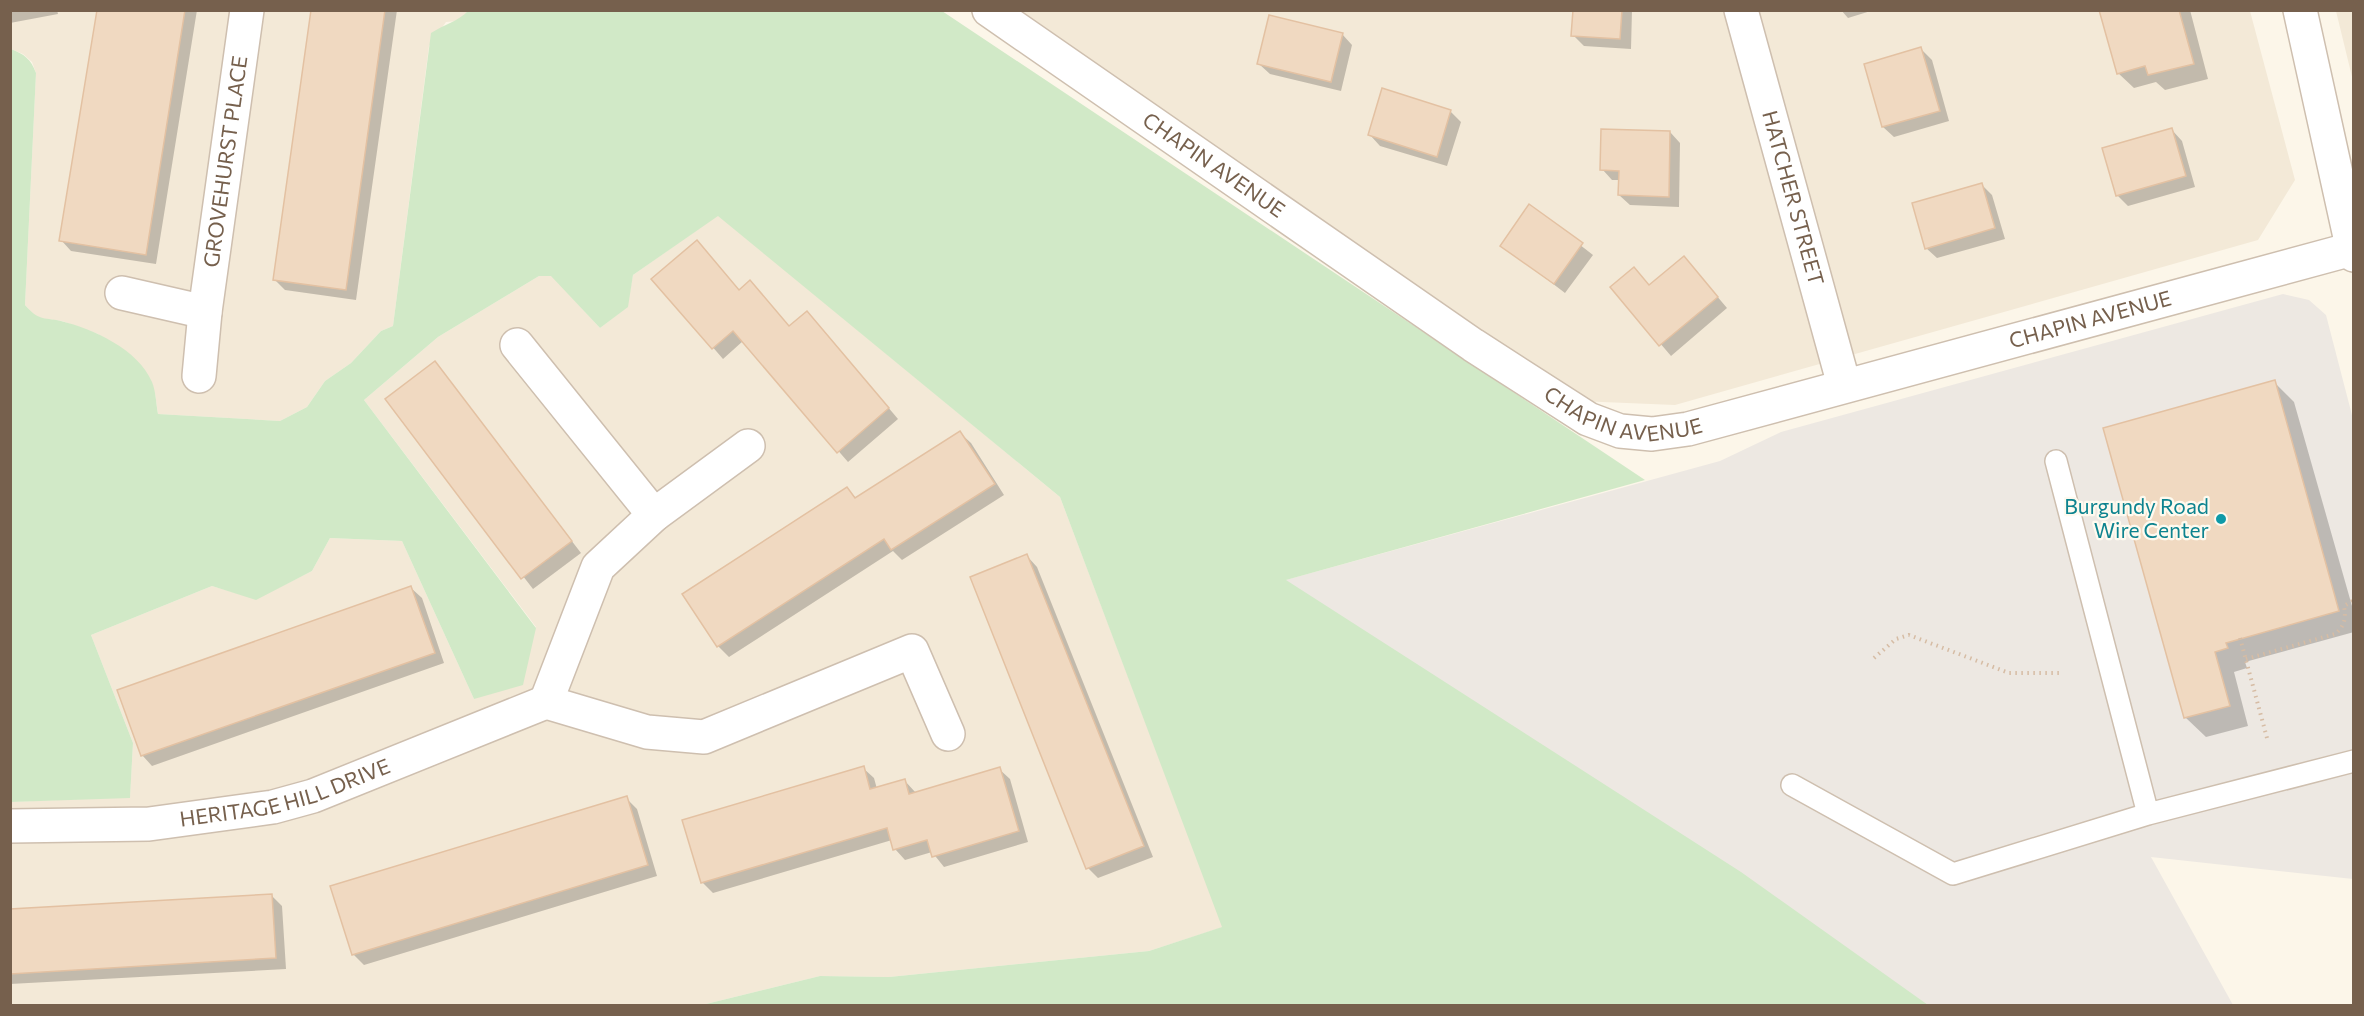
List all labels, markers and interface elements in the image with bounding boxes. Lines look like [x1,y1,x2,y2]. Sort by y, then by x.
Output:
street label: GROVEHURST PLACE [197,54,252,269]
street label: CHAPIN AVENUE [1139,106,1290,222]
street label: HATCHER STREET [1758,108,1830,288]
street label: CHAPIN AVENUE [2006,285,2174,352]
street label: CHAPIN AVENUE [1540,380,1705,446]
place label: Burgundy Road Wire Center [2064,493,2209,542]
marker: Burgundy Road Wire Center [2214,512,2228,526]
street label: HERITAGE HILL DRIVE [178,752,393,831]

